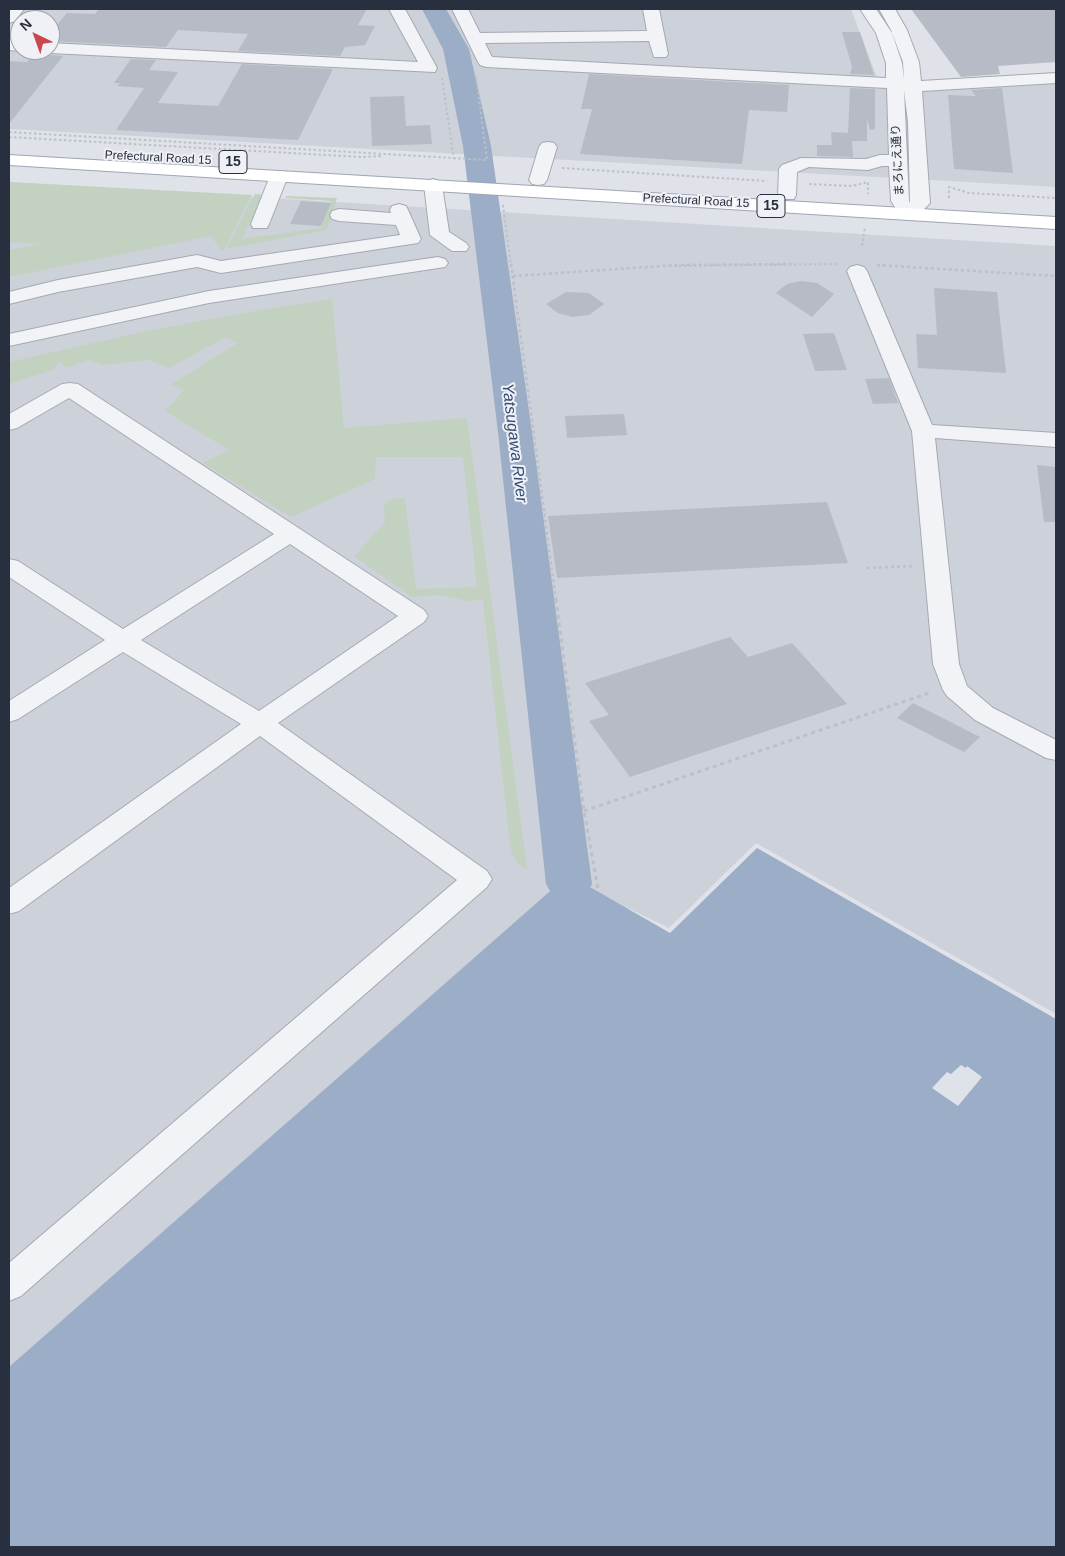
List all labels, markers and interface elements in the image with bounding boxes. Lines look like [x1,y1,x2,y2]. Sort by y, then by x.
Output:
north arrow [10,10,60,60]
text: N [17,15,35,34]
street label: まろにえ通り [889,124,907,196]
street label: Prefectural Road 15 [104,148,212,168]
road number: 15 [219,150,247,173]
street label: Prefectural Road 15 [642,191,750,211]
road number: 15 [757,195,785,218]
water label: Yatsugawa River [497,382,531,504]

